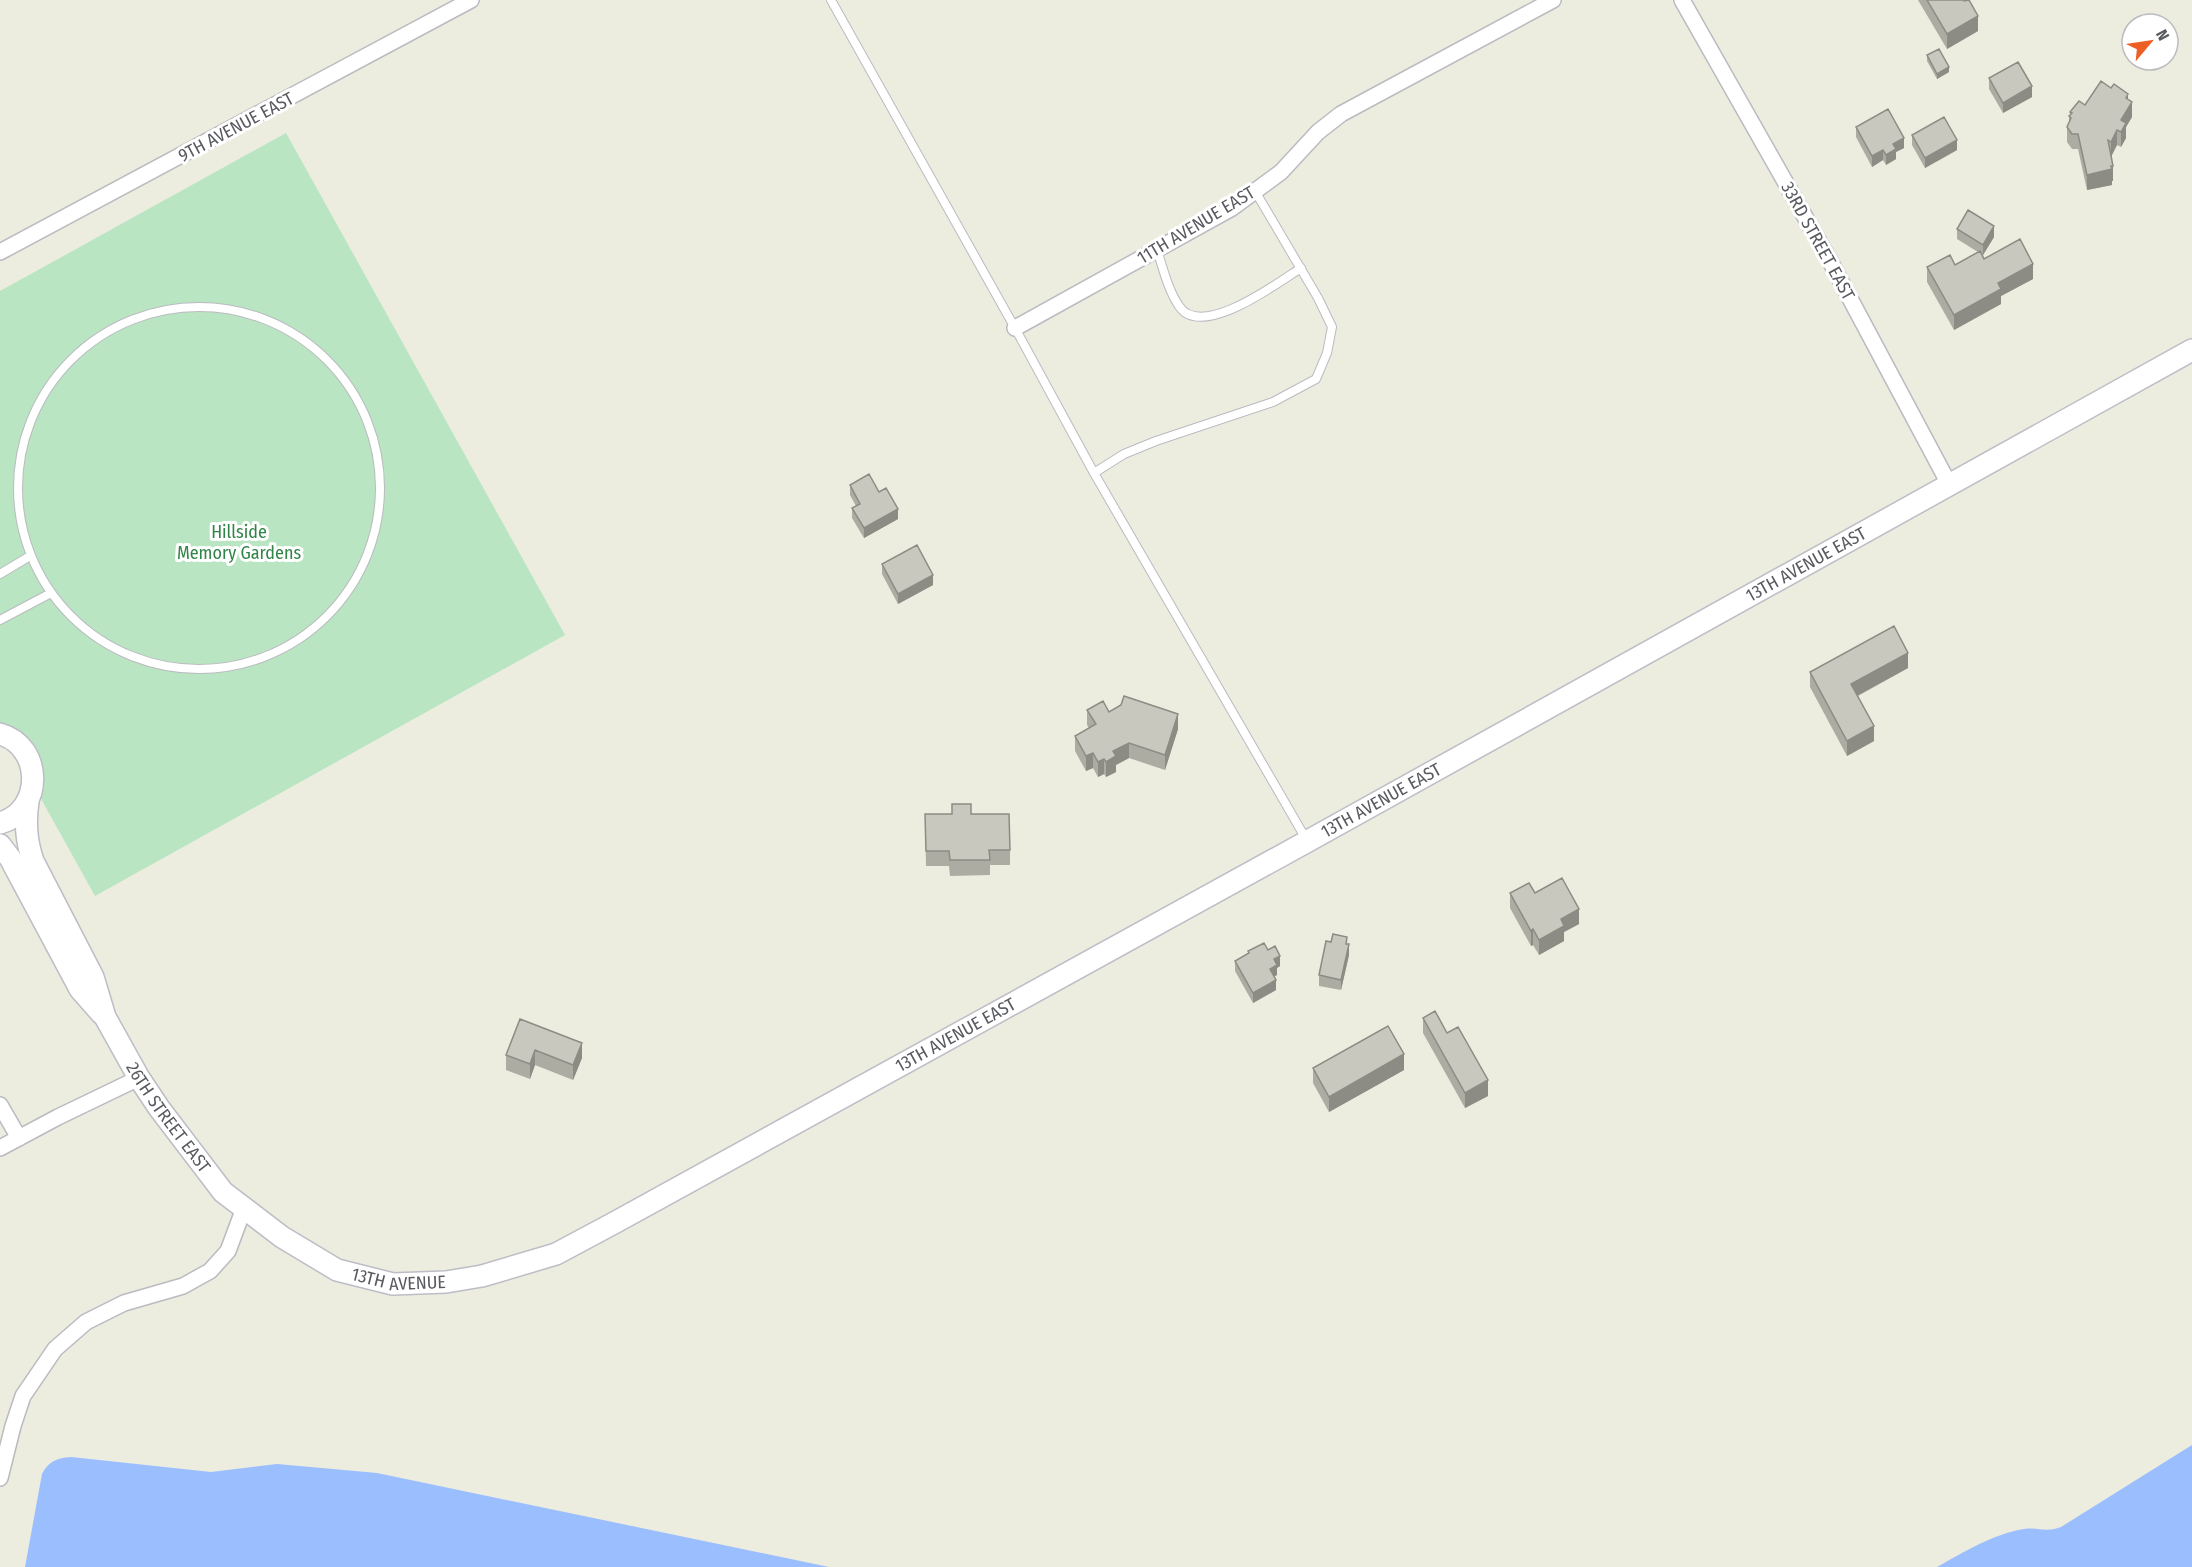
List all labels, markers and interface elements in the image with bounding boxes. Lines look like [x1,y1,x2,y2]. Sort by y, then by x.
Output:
north arrow [2120,12,2180,72]
text: N [2152,26,2173,44]
street label: 9TH AVENUE EAST [174,87,298,167]
street label: 33RD STREET EAST [1776,178,1860,304]
street label: 11TH AVENUE EAST [1133,181,1259,269]
park label: Hillside Memory Gardens [177,521,301,564]
street label: 13TH AVENUE EAST [1742,522,1870,607]
street label: 13TH AVENUE EAST [1317,758,1446,843]
street label: 13TH AVENUE EAST [891,993,1020,1077]
street label: 26TH STREET EAST [121,1058,216,1177]
street label: 13TH AVENUE [349,1263,446,1295]

